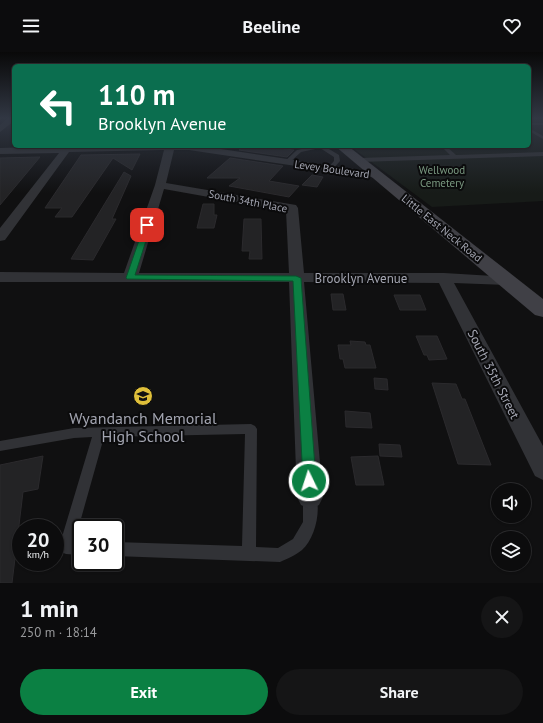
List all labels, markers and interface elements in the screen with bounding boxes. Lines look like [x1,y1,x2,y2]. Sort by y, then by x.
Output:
icon: menu [20,15,42,37]
text: Beeline [243,15,300,38]
icon: heart [501,15,523,37]
text: 110 m [98,76,175,113]
icon: left [32,80,84,132]
text: Brooklyn Avenue [98,112,226,135]
street label: Levey Boulevard [293,157,371,181]
park label: Wellwood Cemetery [419,163,465,190]
street label: South 34th Place [207,186,289,216]
street label: Little East Neck Road [399,191,485,265]
pin [130,208,164,242]
icon: arrive [136,214,158,236]
street label: Brooklyn Avenue [315,270,407,287]
street label: South 35th Street [464,327,524,422]
school or university icon: Wyandanch Memorial High School [132,385,154,407]
place label: Wyandanch Memorial High School [69,408,217,446]
position arrow [288,460,330,502]
map controls [491,483,531,571]
button: sound [491,483,531,523]
speed limit sign: 30 [72,519,124,571]
text: 20 [27,527,49,553]
button: layers [491,531,531,571]
text: km/h [27,548,49,561]
text: 1 min [20,593,79,624]
button: close [481,596,523,638]
text: 250 m · 18:14 [20,624,97,641]
button: Exit [20,669,268,715]
button: Share [276,669,523,715]

